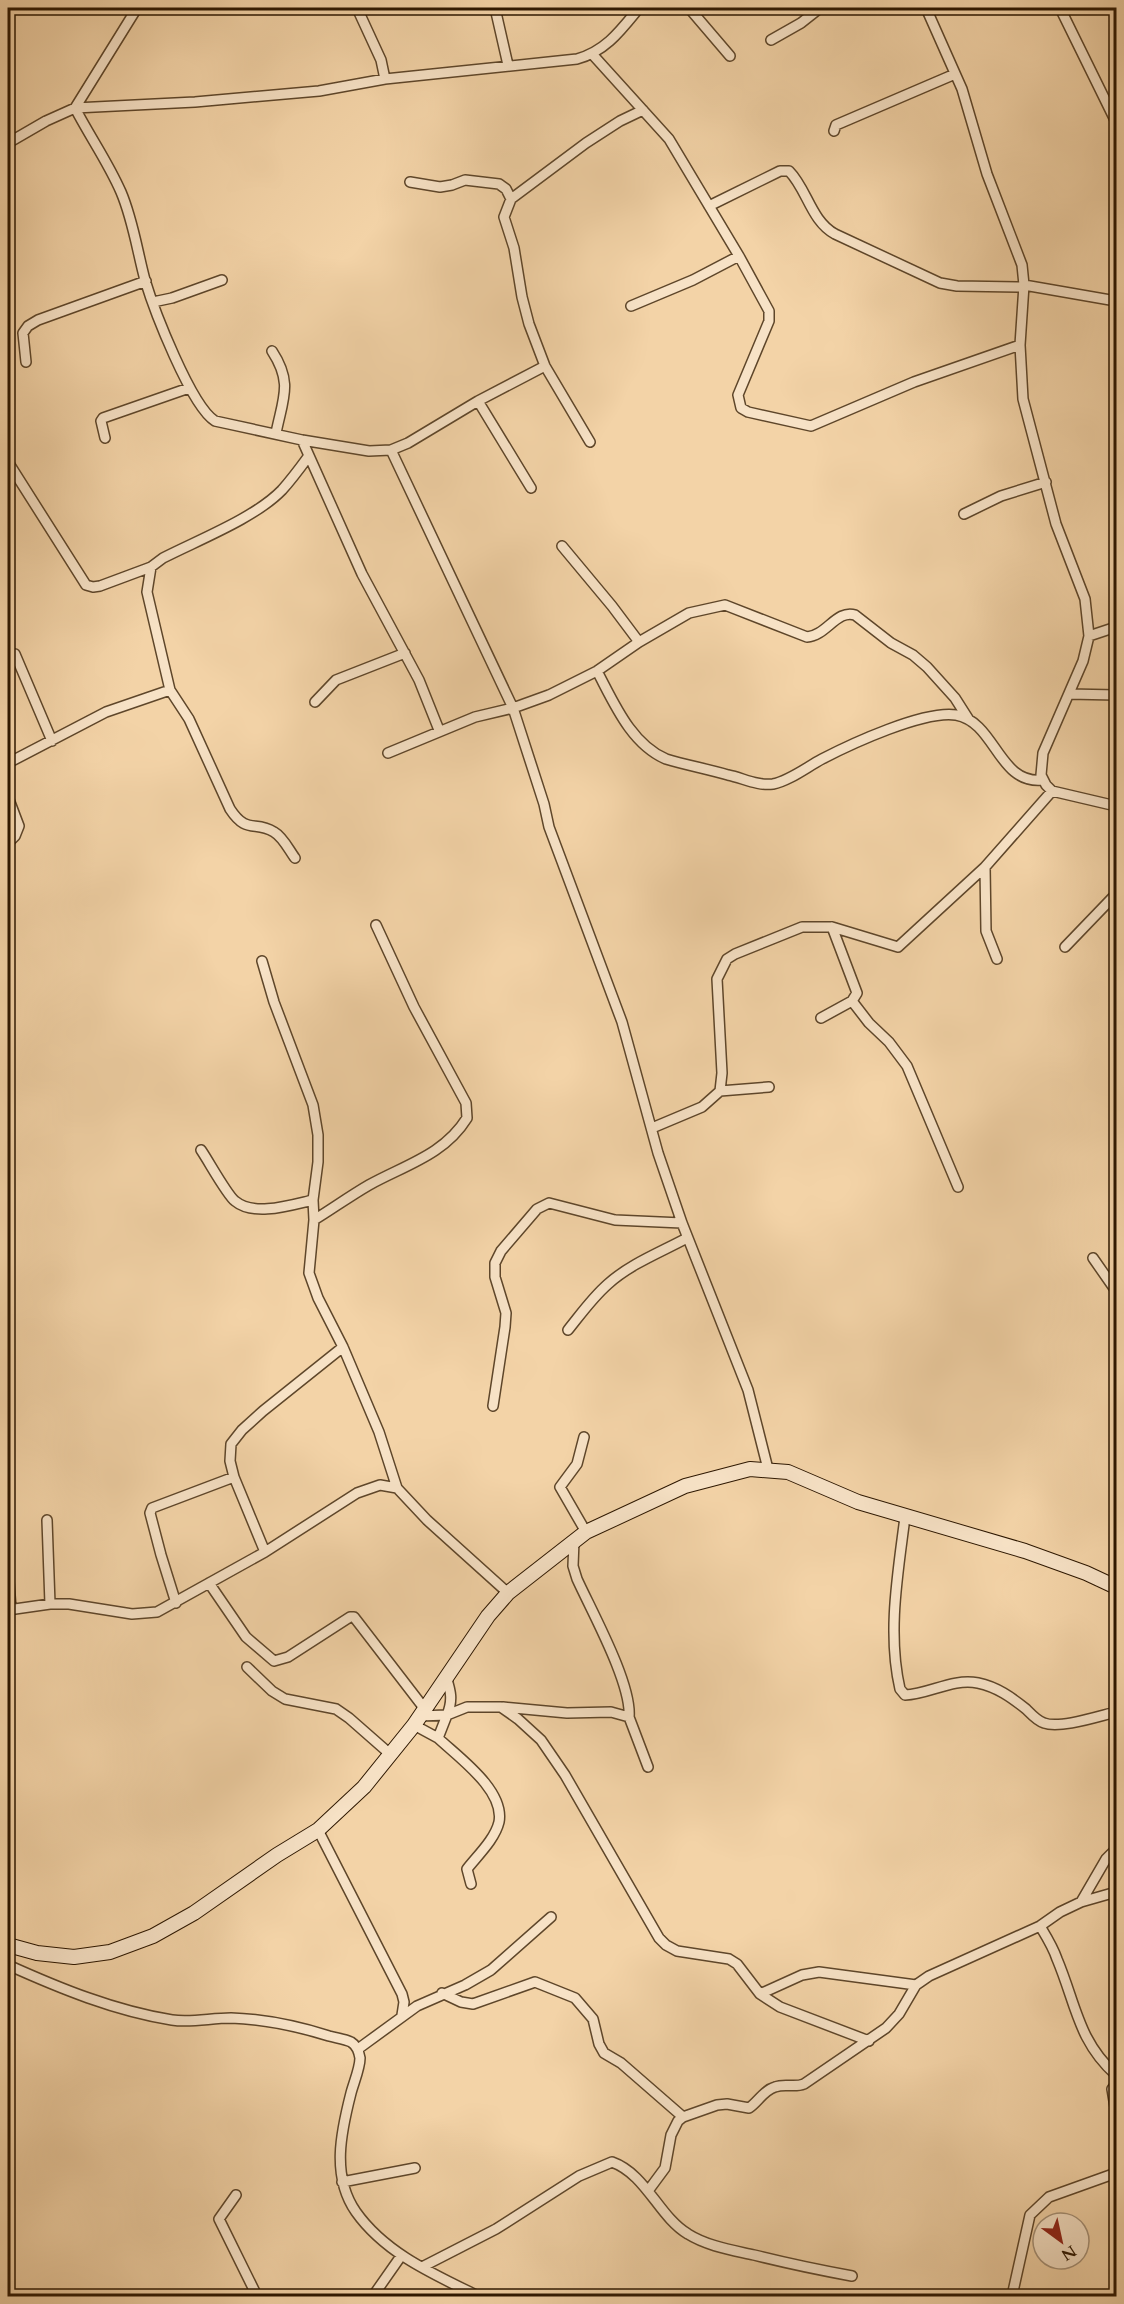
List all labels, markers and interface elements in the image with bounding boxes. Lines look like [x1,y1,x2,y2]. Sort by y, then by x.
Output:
north arrow [1031,2211,1091,2271]
text: N [1057,2240,1080,2266]

